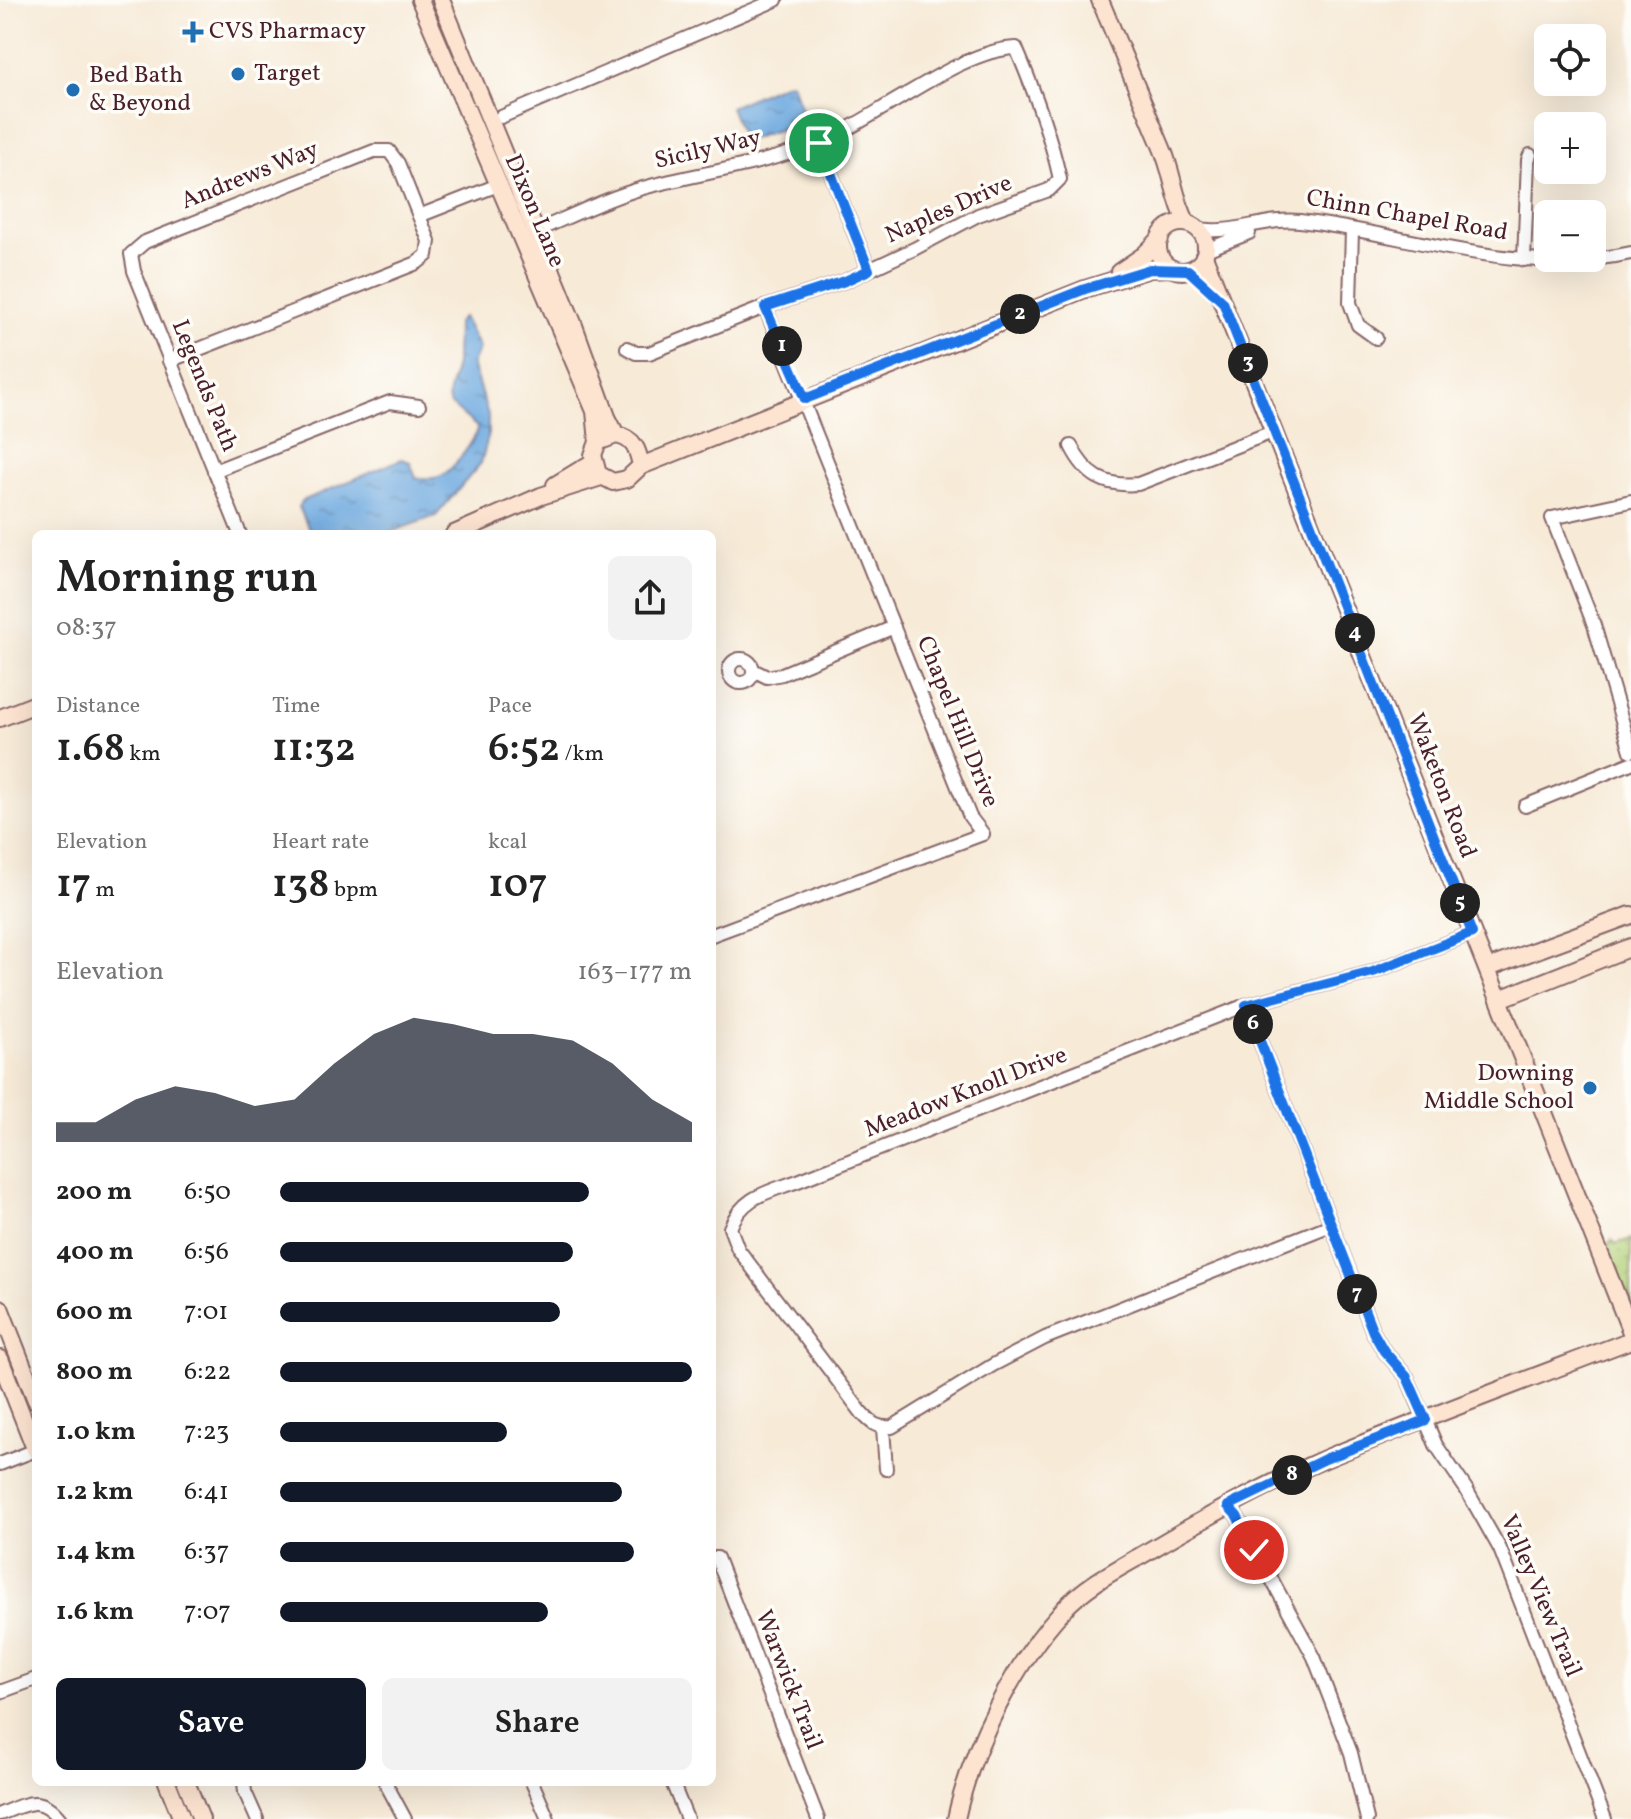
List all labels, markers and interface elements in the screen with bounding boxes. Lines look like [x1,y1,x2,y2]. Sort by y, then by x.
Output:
place label: CVS Pharmacy [209,15,366,49]
marker: CVS Pharmacy [184,23,202,41]
map controls [1534,24,1606,272]
button: locate [1534,24,1606,96]
place label: Target [254,57,321,91]
place label: Bed Bath & Beyond [89,59,191,121]
marker: Target [229,65,247,83]
marker: Bed Bath & Beyond [64,81,82,99]
pin [785,109,853,177]
button: + [1534,112,1606,184]
street label: Sicily Way [651,121,765,179]
icon: arrive [797,121,841,165]
street label: Andrews Way [176,133,324,219]
street label: Dixon Lane [495,149,573,273]
street label: Naples Drive [880,167,1018,253]
street label: Chinn Chapel Road [1304,182,1510,250]
button: − [1534,200,1606,272]
pin: 2 [1000,294,1040,334]
text: 2 [1014,298,1026,329]
street label: Legends Path [162,315,246,457]
pin: 1 [762,326,802,366]
text: 1 [778,330,786,361]
pin: 3 [1228,343,1268,383]
text: 3 [1242,347,1254,378]
text: Morning run [56,549,318,610]
button: share [608,556,692,640]
text: 08:37 [56,610,117,646]
pin: 4 [1335,613,1375,653]
text: 4 [1348,617,1362,648]
street label: Chapel Hill Drive [907,631,1007,813]
text: Distance [56,691,140,722]
text: Time [272,691,320,722]
text: Pace [488,691,532,722]
street label: Waketon Road [1398,709,1484,863]
text: 1.68 [56,722,125,778]
text: 11:32 [272,722,356,778]
text: 6:52 [488,722,560,778]
text: km [125,739,161,770]
text: /km [560,739,604,770]
text: Elevation [56,827,147,858]
text: Heart rate [272,827,369,858]
text: kcal [488,827,527,858]
text: 17 [56,858,91,914]
text: 138 [272,858,330,914]
text: 107 [488,858,547,914]
text: m [91,875,115,906]
text: bpm [330,875,378,906]
pin: 5 [1440,883,1480,923]
text: 5 [1455,887,1465,918]
text: Elevation [56,954,164,990]
text: 163–177 m [578,954,692,990]
pin: 6 [1233,1004,1273,1044]
text: 6 [1247,1008,1259,1039]
street label: Meadow Knoll Drive [860,1039,1072,1147]
place label: Downing Middle School [1424,1057,1574,1119]
marker: Downing Middle School [1581,1079,1599,1097]
text: 200 m [56,1174,132,1210]
text: 6:50 [184,1174,231,1210]
text: 400 m [56,1234,134,1270]
text: 6:56 [184,1234,229,1270]
pin: 7 [1337,1274,1377,1314]
text: 7 [1352,1278,1362,1309]
text: 600 m [56,1294,133,1330]
text: 7:01 [184,1294,228,1330]
text: 800 m [56,1354,133,1390]
text: 6:22 [184,1354,231,1390]
text: 1.0 km [56,1414,136,1450]
text: 7:23 [184,1414,229,1450]
pin: 8 [1272,1455,1312,1495]
text: 8 [1286,1459,1298,1490]
text: 1.2 km [56,1474,133,1510]
text: 6:41 [184,1474,229,1510]
street label: Valley View Trail [1491,1510,1589,1682]
pin [1220,1516,1288,1584]
icon: check [1232,1528,1276,1572]
text: 1.4 km [56,1534,136,1570]
text: 6:37 [184,1534,229,1570]
text: 1.6 km [56,1594,134,1630]
text: 7:07 [184,1594,231,1630]
street label: Warwick Trail [746,1605,830,1755]
button: Save [56,1678,366,1770]
button: Share [382,1678,692,1770]

